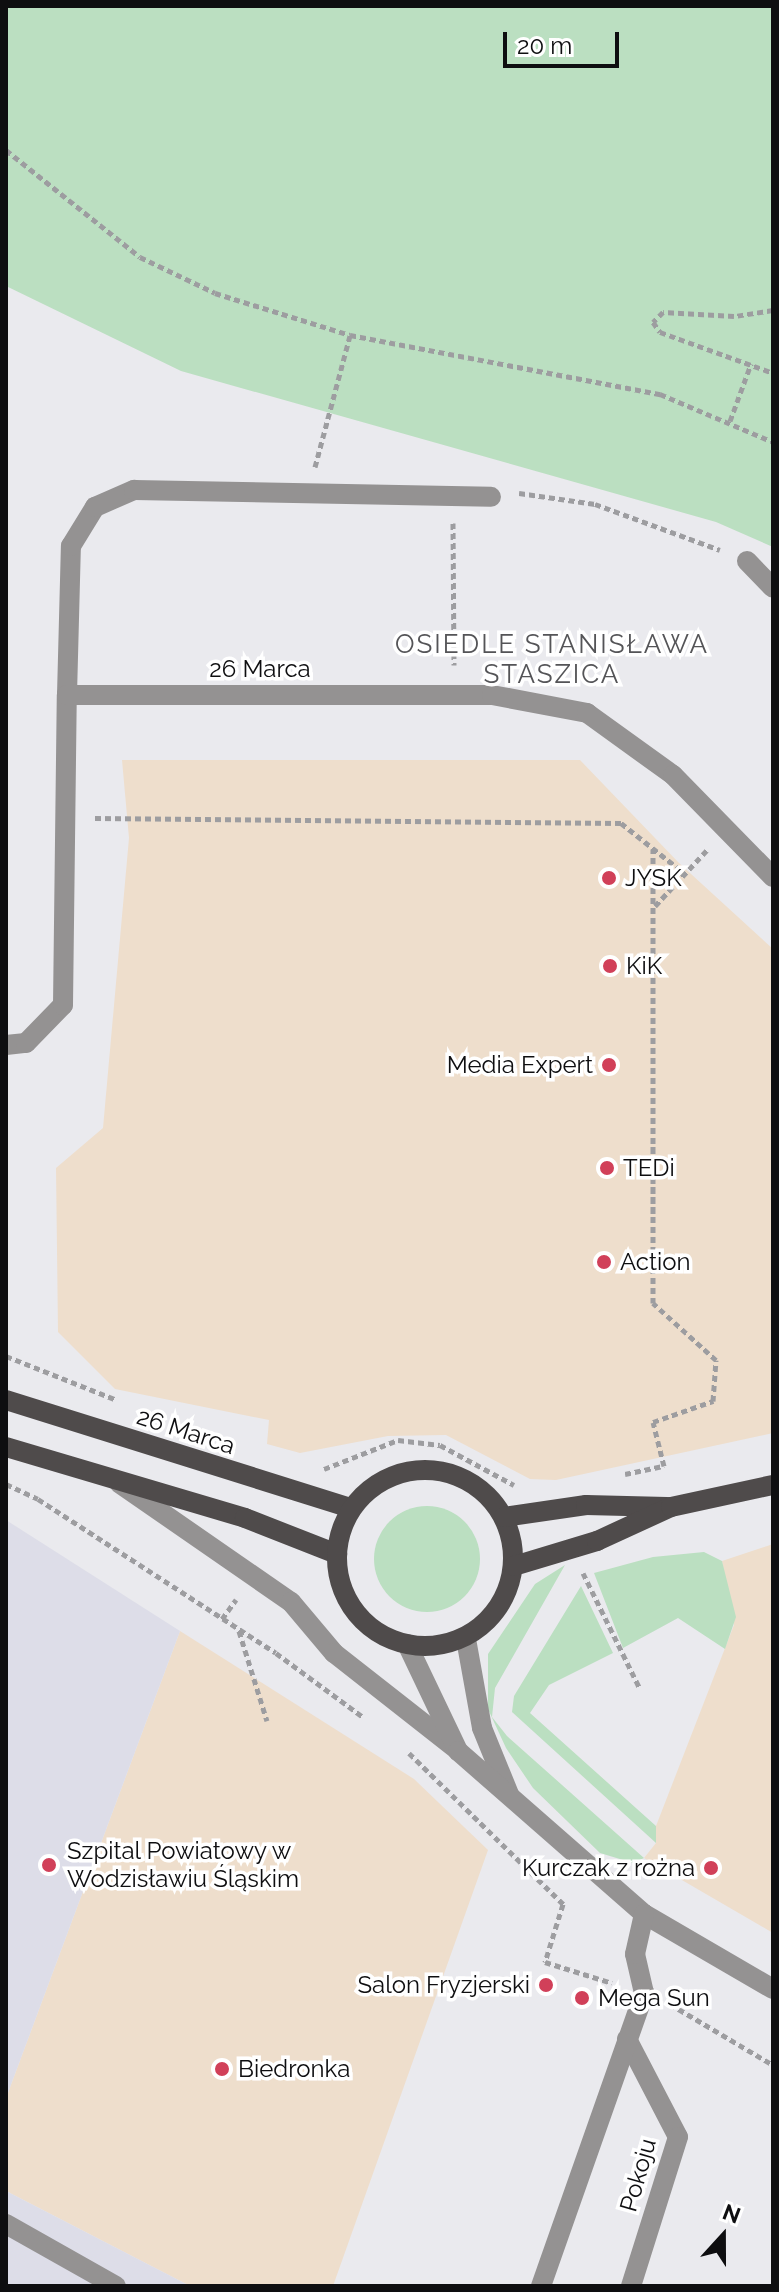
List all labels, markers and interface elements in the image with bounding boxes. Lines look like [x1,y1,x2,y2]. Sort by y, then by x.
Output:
scale bar [507,16,623,66]
text: 20 m [517,31,572,60]
district label: OSIEDLE STANISŁAWA STASZICA [395,629,709,690]
street label: 26 Marca [209,655,311,683]
place label: JYSK [625,864,682,892]
marker: JYSK [600,869,618,887]
place label: KiK [626,952,662,980]
marker: KiK [601,957,619,975]
place label: Media Expert [447,1051,593,1079]
marker: Media Expert [600,1056,618,1074]
place label: TEDi [623,1154,675,1182]
marker: TEDi [598,1159,616,1177]
place label: Action [620,1248,691,1276]
marker: Action [595,1253,613,1271]
street label: 26 Marca [133,1402,239,1460]
place label: Szpital Powiatowy w Wodzisławiu Śląskim [67,1837,299,1893]
marker: Szpital Powiatowy w Wodzisławiu Śląskim [38,1854,60,1876]
place label: Kurczak z rożna [522,1854,695,1882]
marker: Kurczak z rożna [702,1859,720,1877]
place label: Salon Fryzjerski [358,1971,530,1999]
marker: Salon Fryzjerski [537,1976,555,1994]
place label: Mega Sun [598,1984,710,2012]
marker: Mega Sun [573,1989,591,2007]
place label: Biedronka [238,2055,350,2083]
marker: Biedronka [213,2060,231,2078]
street label: Pokoju [614,2135,662,2215]
north arrow [683,2196,763,2276]
text: N [719,2198,744,2229]

